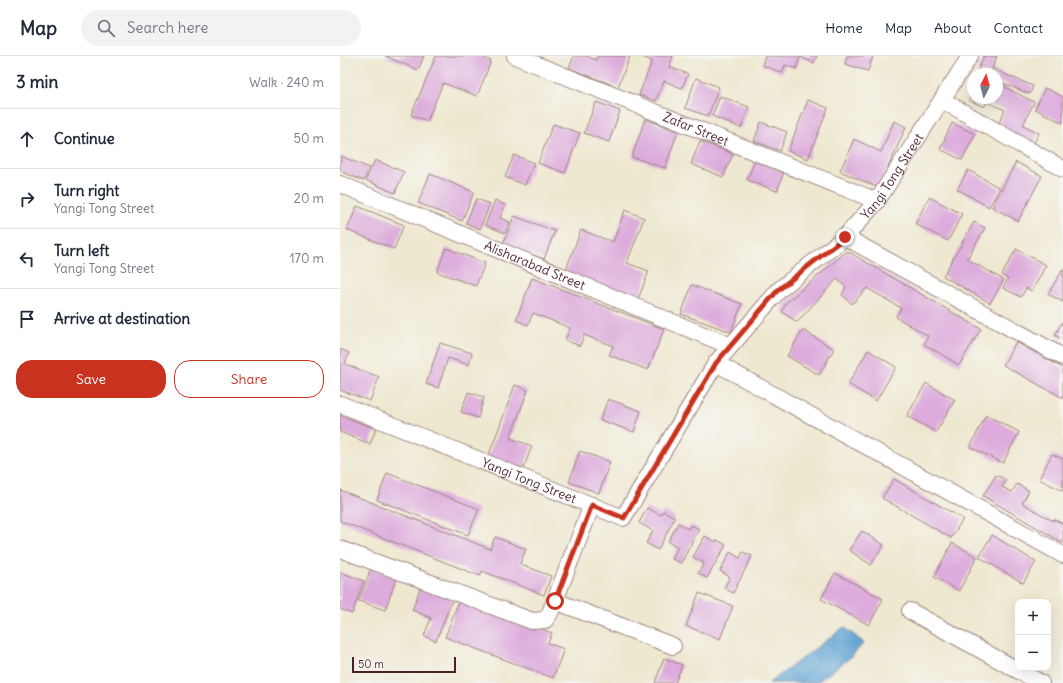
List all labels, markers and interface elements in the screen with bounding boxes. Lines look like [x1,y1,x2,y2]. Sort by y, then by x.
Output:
search box [81,10,361,46]
text: Map [20,16,57,40]
icon: search [95,17,117,39]
text: Search here [127,18,208,37]
text: Home [825,19,863,37]
text: Map [885,19,912,37]
text: About [934,19,972,37]
text: Contact [994,19,1043,37]
north arrow [967,68,1003,104]
text: 3 min [16,71,58,93]
text: Walk · 240 m [249,74,324,91]
street label: Zafar Street [661,108,732,150]
icon: ahead [16,128,38,150]
text: Continue [54,129,115,148]
text: 50 m [293,130,324,147]
street label: Yangi Tong Street [857,130,928,223]
text: Turn right [54,181,119,200]
icon: right [16,188,38,210]
text: 20 m [294,190,324,207]
text: Yangi Tong Street [54,200,154,217]
route end [836,228,854,246]
street label: Alisharabad Street [482,237,588,294]
text: Turn left [54,241,109,260]
icon: left [16,248,38,270]
text: 170 m [289,250,324,267]
text: Yangi Tong Street [54,260,154,277]
icon: arrive [16,308,38,330]
text: Arrive at destination [54,309,190,328]
button: Save [16,360,166,398]
button: Share [174,360,324,398]
street label: Yangi Tong Street [479,454,579,508]
route start [546,592,564,610]
map controls [1015,599,1051,671]
button: + [1015,599,1051,635]
button: − [1015,635,1051,671]
scale bar [352,655,456,674]
text: 50 m [358,657,384,671]

